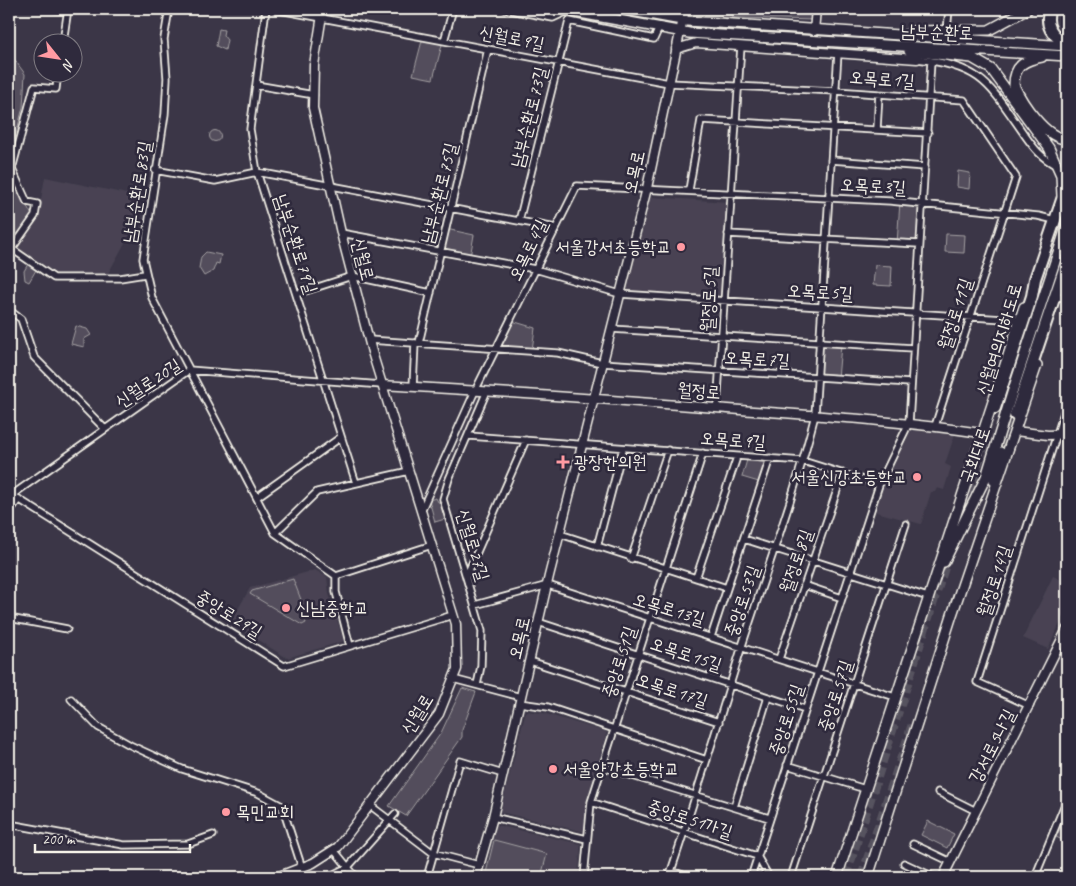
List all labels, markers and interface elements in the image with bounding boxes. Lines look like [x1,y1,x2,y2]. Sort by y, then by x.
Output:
street label: 남부순환로 [900,20,974,44]
street label: 신월로9길 [477,21,547,55]
north arrow [32,32,82,82]
text: N [58,56,78,74]
street label: 남부순환로73길 [506,64,552,170]
street label: 오목로1길 [848,66,916,92]
street label: 남부순환로83길 [118,139,156,245]
street label: 남부순환로75길 [416,140,462,246]
street label: 오목로 [619,148,649,196]
street label: 오목로3길 [839,173,907,199]
street label: 남부순환로79길 [270,192,323,297]
street label: 오목로4길 [504,215,553,285]
street label: 신월로 [347,235,379,283]
place label: 서울강서초등학교 [555,236,671,258]
marker: 서울강서초등학교 [675,241,687,253]
street label: 월정로5길 [696,265,722,333]
street label: 월정로11길 [933,275,977,353]
street label: 오목로5길 [786,279,854,305]
street label: 신월여의지하도로 [972,280,1026,398]
street label: 오목로7길 [723,346,791,372]
street label: 신월로20길 [111,353,186,412]
street label: 월정로 [677,379,721,403]
street label: 국회대로 [955,424,995,486]
street label: 오목로9길 [699,427,767,453]
place label: 광장한의원 [574,451,646,473]
marker: 광장한의원 [556,455,570,469]
place label: 서울신강초등학교 [791,466,907,488]
marker: 서울신강초등학교 [911,471,923,483]
street label: 신월로27길 [452,506,495,584]
street label: 월정로8길 [775,526,817,596]
street label: 월정로14길 [972,542,1016,620]
street label: 중앙로53길 [720,562,765,640]
street label: 중앙로29길 [192,585,267,643]
street label: 오목로13길 [630,588,708,631]
place label: 신남중학교 [296,597,368,619]
marker: 신남중학교 [280,602,292,614]
street label: 오목로 [503,614,535,662]
street label: 중앙로51길 [597,623,641,701]
street label: 오목로15길 [647,632,725,676]
street label: 중앙로57길 [813,657,857,735]
street label: 오목로17길 [633,668,711,712]
street label: 중앙로55길 [764,681,808,759]
street label: 신월로 [396,690,438,738]
street label: 강서로5나길 [964,705,1020,787]
place label: 서울양강초등학교 [563,758,679,780]
marker: 서울양강초등학교 [547,763,559,775]
street label: 중앙로51가길 [644,795,736,843]
place label: 목민교회 [236,801,294,823]
marker: 목민교회 [220,806,232,818]
scale bar [35,821,190,853]
text: 200 m [42,830,76,849]

